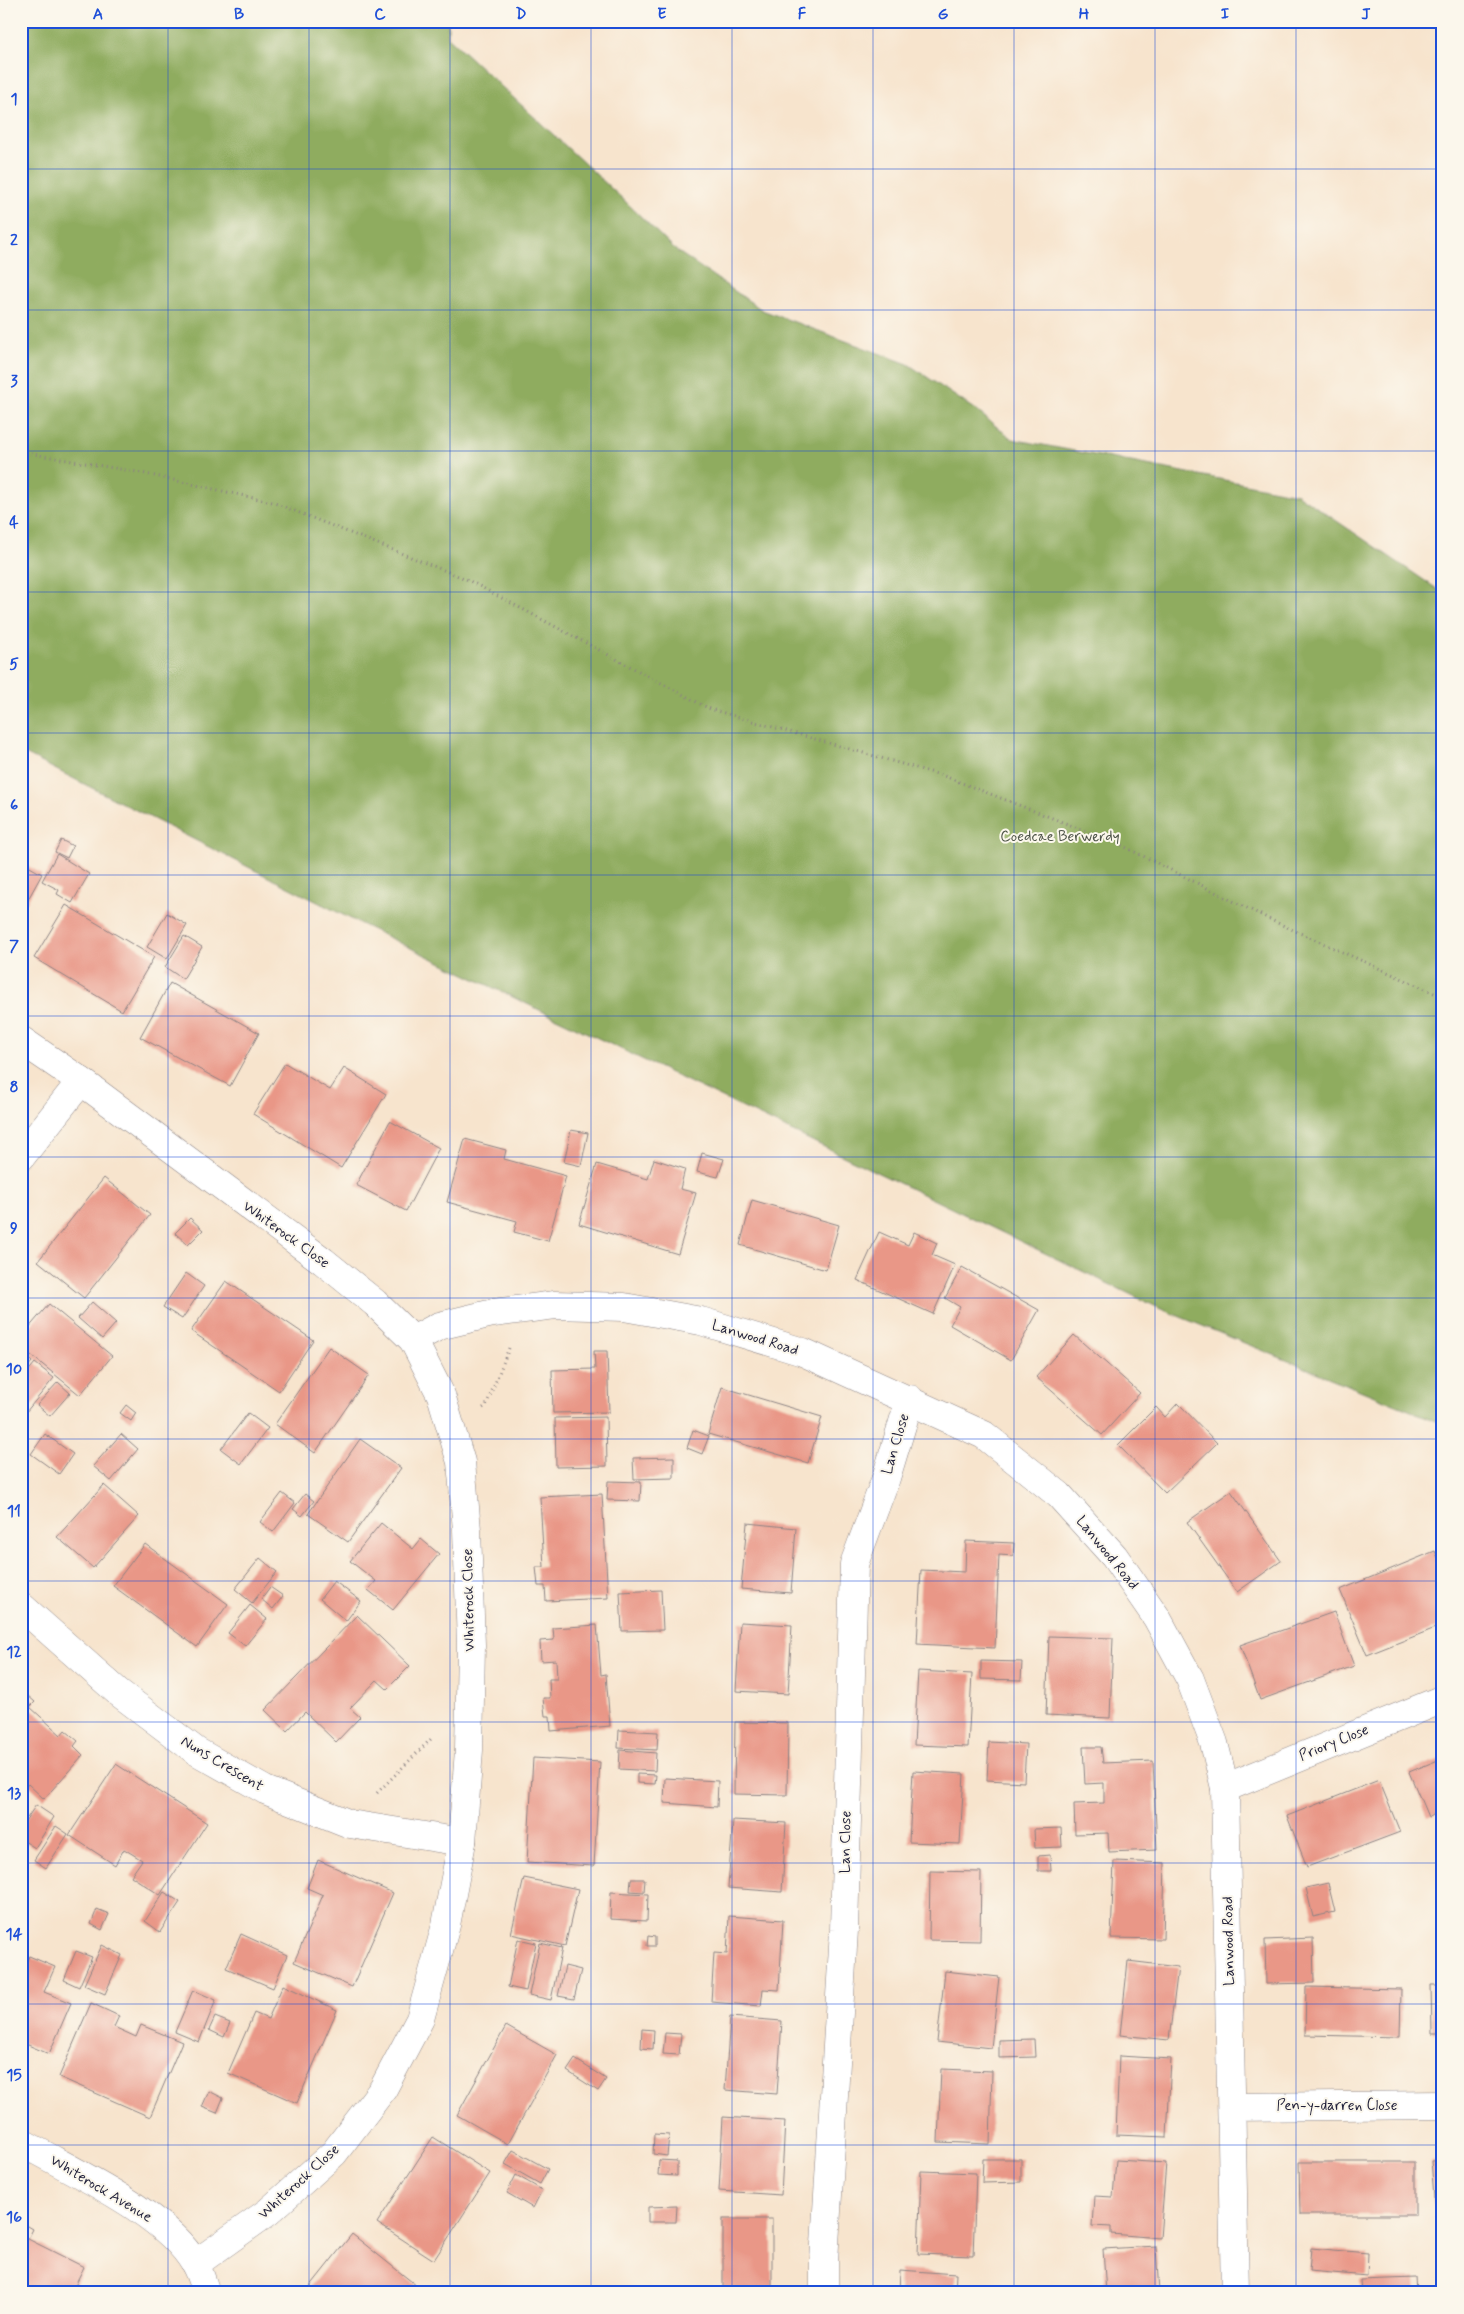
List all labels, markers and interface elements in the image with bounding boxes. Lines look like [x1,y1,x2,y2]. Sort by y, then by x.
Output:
text: A [93,4,103,25]
text: B [234,4,244,25]
text: C [374,4,386,25]
text: D [515,4,527,25]
text: E [657,4,667,25]
text: F [798,4,807,25]
text: G [938,4,949,25]
text: H [1079,4,1090,25]
text: I [1221,4,1230,25]
text: J [1361,4,1371,25]
text: 1 [10,89,18,110]
text: 2 [10,230,18,251]
text: 3 [10,371,18,392]
text: 4 [9,512,19,533]
text: 5 [9,654,19,675]
text: 6 [10,795,18,816]
park label: Coedcae Berwerdy [1000,827,1120,847]
text: 7 [9,936,19,957]
text: 8 [9,1077,19,1098]
street label: Whiterock Close [238,1197,334,1273]
text: 9 [10,1218,18,1239]
street label: Lanwood Road [709,1315,801,1361]
text: 10 [6,1359,22,1380]
street label: Lan Close [877,1411,915,1477]
text: 11 [7,1501,21,1522]
street label: Lanwood Road [1071,1512,1143,1594]
street label: Whiterock Close [458,1548,480,1652]
text: 12 [6,1642,22,1663]
street label: Priory Close [1296,1720,1372,1766]
street label: Nuns Crescent [177,1731,267,1797]
text: 13 [7,1783,21,1804]
street label: Lan Close [835,1810,857,1874]
street label: Lanwood Road [1218,1896,1240,1986]
text: 14 [6,1924,23,1945]
text: 15 [6,2065,22,2086]
street label: Pen-y-darren Close [1277,2096,1398,2116]
street label: Whiterock Close [254,2140,344,2224]
street label: Whiterock Avenue [46,2151,156,2227]
text: 16 [6,2207,22,2228]

